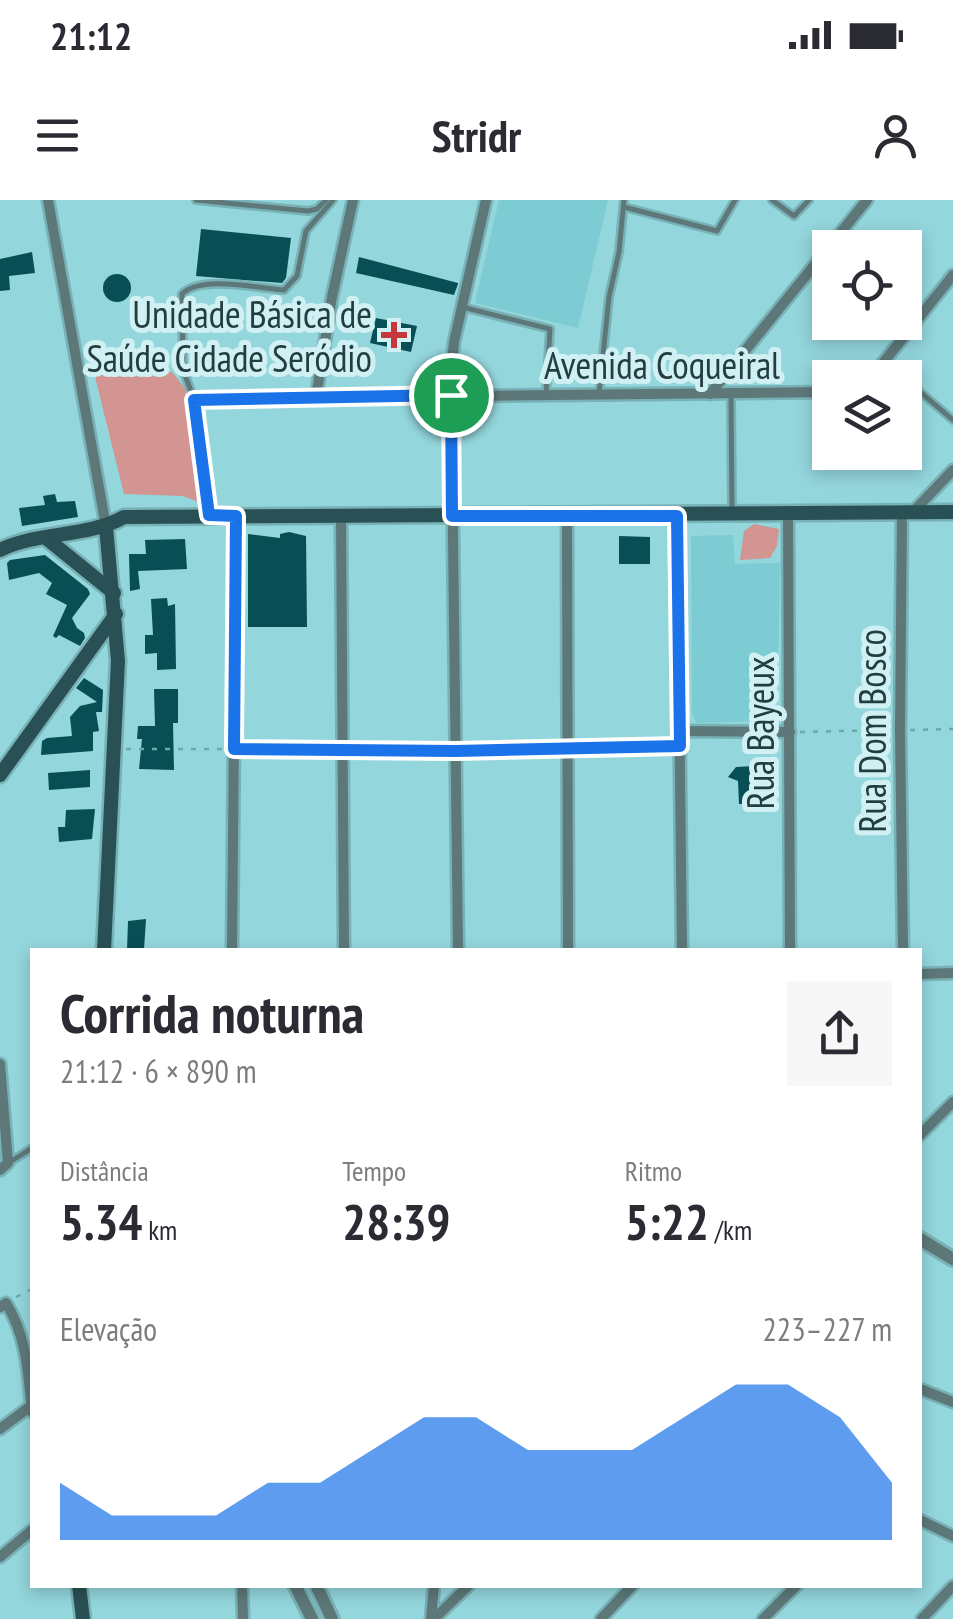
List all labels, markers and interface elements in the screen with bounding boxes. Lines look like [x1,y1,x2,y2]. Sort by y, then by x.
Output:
text: 21:12 [50,11,132,60]
text: Stridr [432,106,521,164]
icon: menu [30,108,85,163]
icon: person [868,108,923,163]
map controls [812,230,922,470]
button: locate [812,230,922,340]
place label: Unidade Básica de Saúde Cidade Seródio [86,289,372,382]
marker: Unidade Básica de Saúde Cidade Seródio [381,322,407,348]
street label: Avenida Coqueiral [544,340,780,389]
pin [409,353,494,438]
button: layers [812,360,922,470]
icon: arrive [424,368,479,423]
street label: Rua Dom Bosco [847,629,896,833]
street label: Rua Bayeux [735,656,784,810]
text: Corrida noturna [60,977,364,1048]
button: share [787,981,892,1086]
text: 21:12 · 6 × 890 m [60,1050,257,1092]
text: Distância [60,1152,149,1189]
text: Tempo [342,1152,406,1189]
text: Ritmo [625,1152,682,1189]
text: 5.34 [60,1189,142,1254]
text: 28:39 [342,1189,450,1254]
text: 5:22 [625,1189,709,1254]
text: km [142,1211,177,1248]
text: /km [709,1211,752,1248]
text: Elevação [60,1308,157,1350]
text: 223–227 m [762,1308,892,1350]

